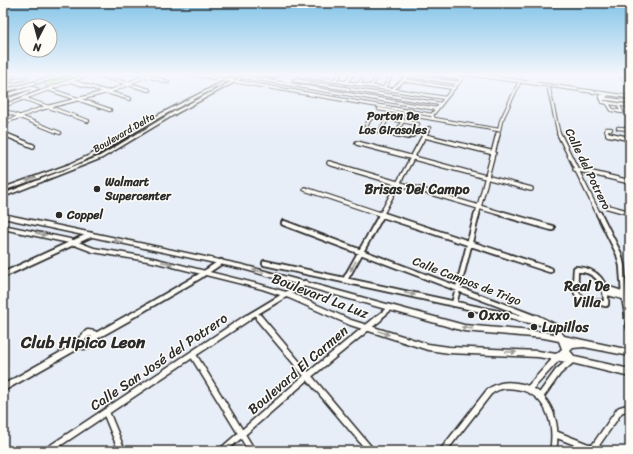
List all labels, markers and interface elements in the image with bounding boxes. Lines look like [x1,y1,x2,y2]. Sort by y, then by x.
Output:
north arrow [18,18,58,58]
text: N [32,38,43,57]
district label: Porton De Los Girasoles [359,105,428,141]
street label: Boulevard Delta [90,108,158,158]
street label: Calle del Potrero [559,124,617,214]
place label: Walmart Supercenter [104,171,172,207]
one-way arrow [25,177,37,183]
district label: Brisas Del Campo [364,177,470,202]
marker: Walmart Supercenter [92,184,102,194]
place label: Coppel [66,204,103,226]
marker: Coppel [54,210,64,220]
one-way arrow [35,232,47,238]
one-way arrow [112,237,124,243]
street label: Calle Campos de Trigo [409,250,525,312]
one-way arrow [349,260,356,272]
one-way arrow [161,261,174,267]
street label: Boulevard La Luz [268,266,373,326]
one-way arrow [252,268,264,274]
district label: Real De Villa [563,274,610,315]
one-way arrow [404,291,417,297]
place label: Oxxo [478,303,510,328]
street label: Calle San José del Potrero [85,306,233,418]
marker: Oxxo [466,310,476,320]
place label: Lupillos [542,315,589,340]
street label: Boulevard El Carmen [242,319,354,421]
marker: Lupillos [529,322,539,332]
one-way arrow [461,325,473,331]
district label: Club Hipico Leon [20,327,146,357]
one-way arrow [378,330,390,336]
one-way arrow [505,349,517,356]

